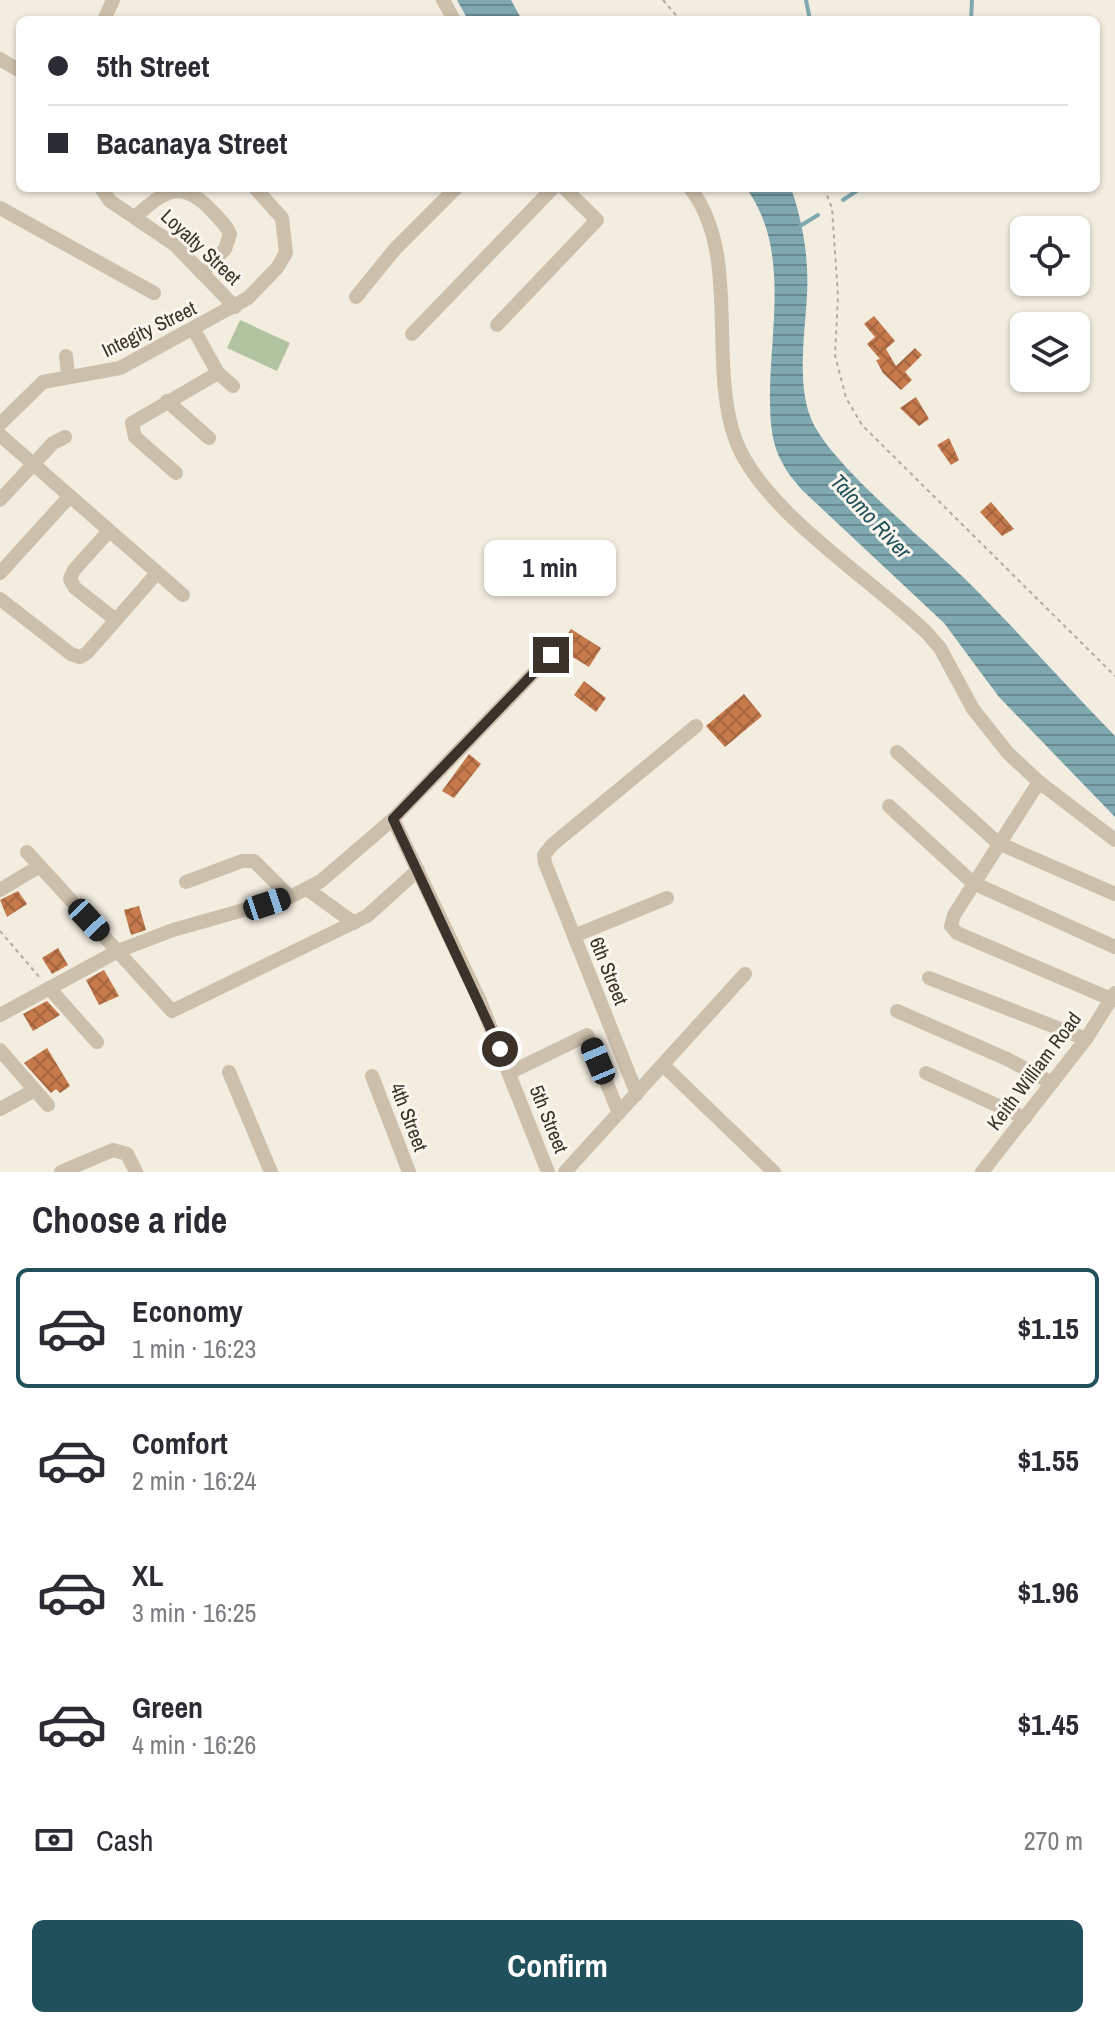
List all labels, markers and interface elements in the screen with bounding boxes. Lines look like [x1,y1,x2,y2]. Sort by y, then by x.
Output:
text: 5th Street [96,46,209,86]
text: Bacanaya Street [96,123,287,163]
street label: Loyalty Street [155,203,248,291]
map controls [1010,216,1090,392]
button: locate [1010,216,1090,296]
street label: Integity Street [97,294,201,363]
button: layers [1010,312,1090,392]
water label: Talomo River [824,467,919,566]
callout: 1 min [485,539,617,595]
text: 1 min [522,550,578,585]
route end [533,637,569,673]
car [240,885,294,923]
car [64,894,114,946]
street label: 6th Street [584,933,635,1009]
street label: Keith William Road [980,1006,1087,1135]
route start [482,1031,518,1067]
car [578,1034,618,1088]
street label: 4th Street [384,1079,435,1155]
street label: 5th Street [524,1081,575,1157]
text: Choose a ride [32,1196,227,1244]
text: Economy [132,1291,243,1331]
icon: car [36,1292,108,1364]
text: $1.15 [1017,1308,1079,1348]
text: 1 min · 16:23 [132,1331,256,1366]
text: Comfort [132,1423,228,1463]
icon: car [36,1424,108,1496]
text: $1.55 [1017,1440,1079,1480]
text: 2 min · 16:24 [132,1463,256,1498]
text: XL [132,1555,163,1595]
icon: car [36,1556,108,1628]
text: $1.96 [1017,1572,1079,1612]
text: 3 min · 16:25 [132,1595,256,1630]
text: Green [132,1687,203,1727]
icon: car [36,1688,108,1760]
text: $1.45 [1017,1704,1079,1744]
text: 4 min · 16:26 [132,1727,256,1762]
icon: cash [32,1818,76,1862]
text: Cash [96,1820,153,1860]
text: 270 m [1024,1823,1083,1858]
button: Confirm [32,1920,1083,2012]

